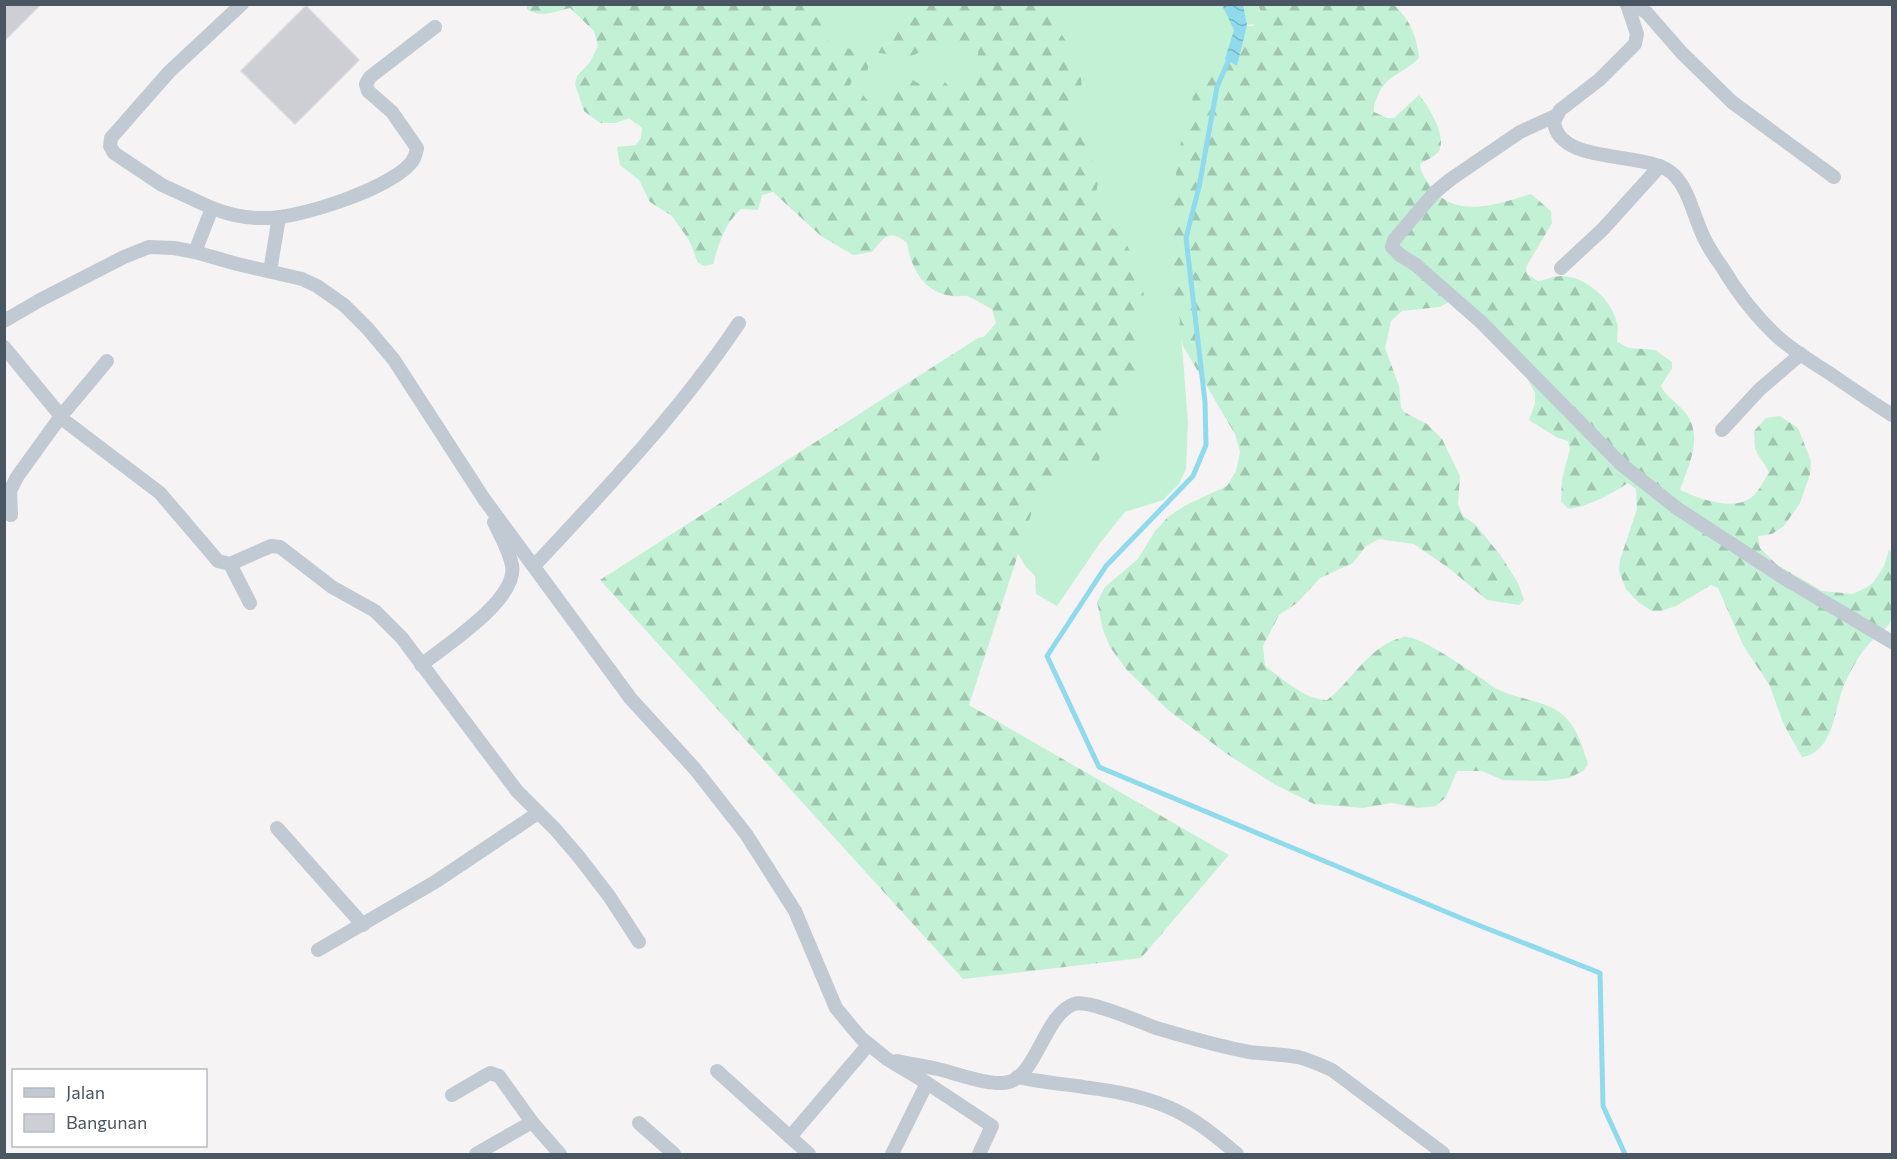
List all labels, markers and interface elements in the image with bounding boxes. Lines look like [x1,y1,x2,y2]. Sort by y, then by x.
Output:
legend [12,1069,207,1147]
text: Jalan [66,1081,105,1103]
text: Bangunan [66,1111,147,1133]

